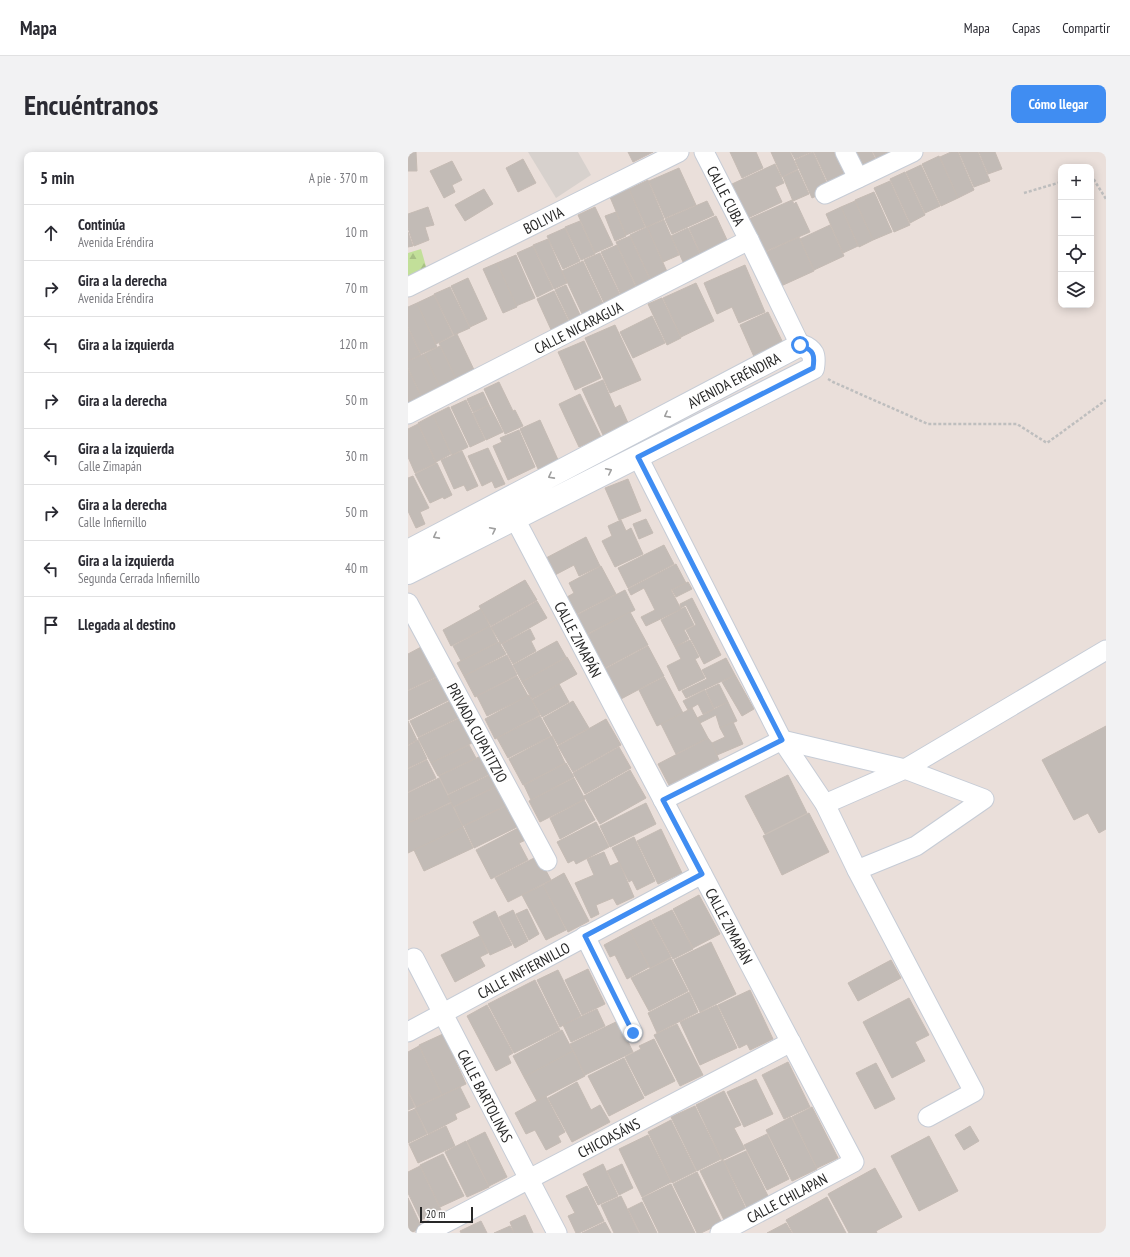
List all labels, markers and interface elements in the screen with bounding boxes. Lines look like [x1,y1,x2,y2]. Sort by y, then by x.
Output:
text: Mapa [20,16,57,40]
text: Mapa [964,19,990,37]
text: Capas [1012,19,1040,37]
text: Compartir [1062,19,1110,37]
button: Cómo llegar [1011,85,1106,123]
text: Encuéntranos [24,86,158,123]
street label: CALLE CUBA [703,163,750,230]
map controls [1058,164,1094,308]
button: + [1058,164,1094,200]
text: 5 min [40,167,74,189]
text: A pie · 370 m [309,170,368,187]
button: − [1058,200,1094,236]
street label: BOLIVIA [520,201,567,238]
text: Continúa [78,215,125,234]
icon: ahead [40,222,62,244]
text: 10 m [345,224,368,241]
text: Avenida Eréndira [78,234,154,251]
button: locate [1058,236,1094,272]
text: Gira a la derecha [78,271,167,290]
button: layers [1058,272,1094,308]
icon: right [40,278,62,300]
text: 70 m [345,280,368,297]
text: Avenida Eréndira [78,290,154,307]
street label: CALLE NICARAGUA [531,296,626,358]
icon: left [40,334,62,356]
text: Gira a la izquierda [78,335,174,354]
text: 120 m [339,336,368,353]
route start [791,336,809,354]
street label: AVENIDA ERÉNDIRA [684,347,784,412]
icon: right [40,390,62,412]
text: Gira a la derecha [78,391,167,410]
text: 50 m [345,392,368,409]
one-way arrow [663,410,671,418]
text: Gira a la izquierda [78,439,174,458]
icon: left [40,446,62,468]
text: 30 m [345,448,368,465]
text: Calle Zimapán [78,458,142,475]
one-way arrow [605,469,612,476]
one-way arrow [548,471,556,478]
text: Gira a la derecha [78,495,167,514]
icon: right [40,502,62,524]
text: 50 m [345,504,368,521]
text: Calle Infiernillo [78,514,147,531]
one-way arrow [489,527,496,535]
one-way arrow [433,531,441,539]
text: Gira a la izquierda [78,551,174,570]
icon: left [40,558,62,580]
text: 40 m [345,560,368,577]
text: Segunda Cerrada Infiernillo [78,570,200,587]
street label: CALLE ZIMAPÁN [551,598,606,681]
icon: arrive [40,614,62,636]
text: Llegada al destino [78,615,176,634]
street label: PRIVADA CUPATITZIO [443,679,512,785]
street label: CALLE ZIMAPÁN [702,885,757,967]
street label: CALLE INFIERNILLO [474,937,573,1003]
route end [624,1024,642,1042]
street label: CALLE BARTOLINAS [454,1046,517,1145]
street label: CHICOASÁNS [574,1113,643,1162]
street label: CALLE CHILAPAN [743,1169,831,1227]
scale bar [420,1205,473,1224]
text: 20 m [426,1207,445,1221]

